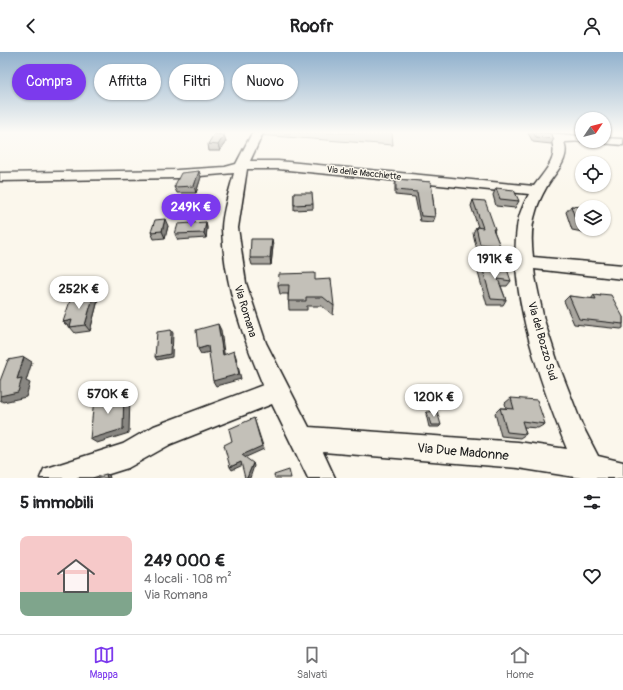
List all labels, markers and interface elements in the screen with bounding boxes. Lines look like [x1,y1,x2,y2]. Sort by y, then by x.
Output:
icon: back [20,15,42,37]
text: Roofr [290,15,333,38]
icon: person [581,15,603,37]
chip: Compra [12,64,86,100]
chip: Affitta [94,64,161,100]
chip: Filtri [169,64,224,100]
chip: Nuovo [232,64,298,100]
north arrow [575,112,611,148]
map controls [575,112,611,236]
button: locate [575,156,611,192]
street label: Via delle Macchiette [326,164,402,183]
pin: 249K € [158,194,224,228]
text: 249K € [171,199,211,215]
button: layers [575,200,611,236]
pin: 191K € [462,246,528,280]
text: 191K € [477,251,513,267]
pin: 252K € [46,276,112,310]
text: 252K € [59,281,99,297]
street label: Via Romana [231,283,260,339]
street label: Via del Bozzo Sud [525,300,560,382]
pin: 570K € [75,381,141,415]
pin: 120K € [401,384,467,418]
text: 570K € [87,386,129,402]
text: 120K € [414,389,454,405]
street label: Via Due Madonne [416,440,510,464]
icon: filters [581,491,603,513]
text: 5 immobili [20,492,93,513]
text: 249 000 € [144,550,226,571]
icon: home [52,552,100,600]
icon: heart [581,565,603,587]
text: 4 locali · 108 m² [144,571,232,587]
text: Via Romana [144,587,208,603]
tab: Mappa [89,644,118,681]
tab: Salvati [297,644,327,681]
tab: Home [506,644,534,681]

